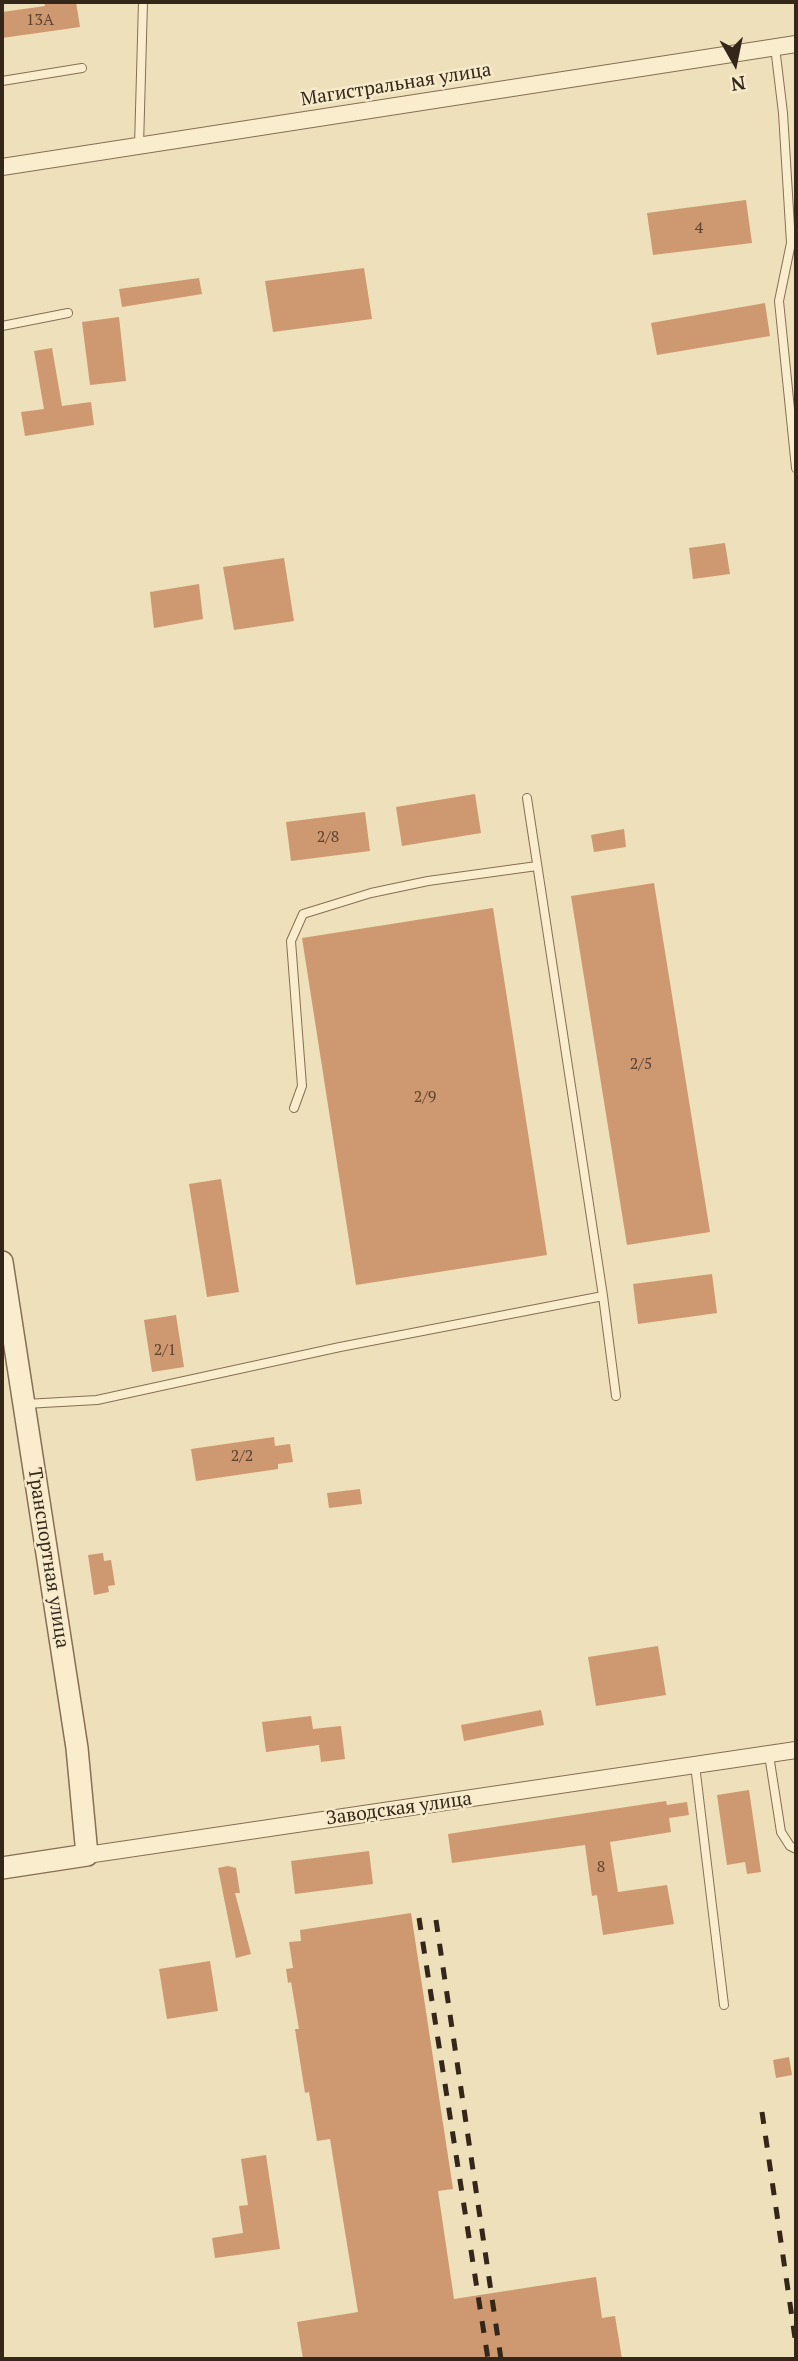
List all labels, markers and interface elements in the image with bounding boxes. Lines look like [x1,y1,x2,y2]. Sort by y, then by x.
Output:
house number: 13А [26,10,54,30]
north arrow [700,28,770,98]
street label: Магистральная улица [299,59,493,111]
text: N [729,71,747,98]
house number: 4 [695,218,703,238]
house number: 2/8 [317,827,339,847]
house number: 2/5 [630,1054,652,1074]
house number: 2/9 [414,1087,436,1107]
house number: 2/1 [154,1340,176,1360]
house number: 2/2 [231,1446,253,1466]
street label: Транспортная улица [22,1466,74,1650]
street label: Заводская улица [325,1787,473,1831]
house number: 8 [597,1857,605,1877]

